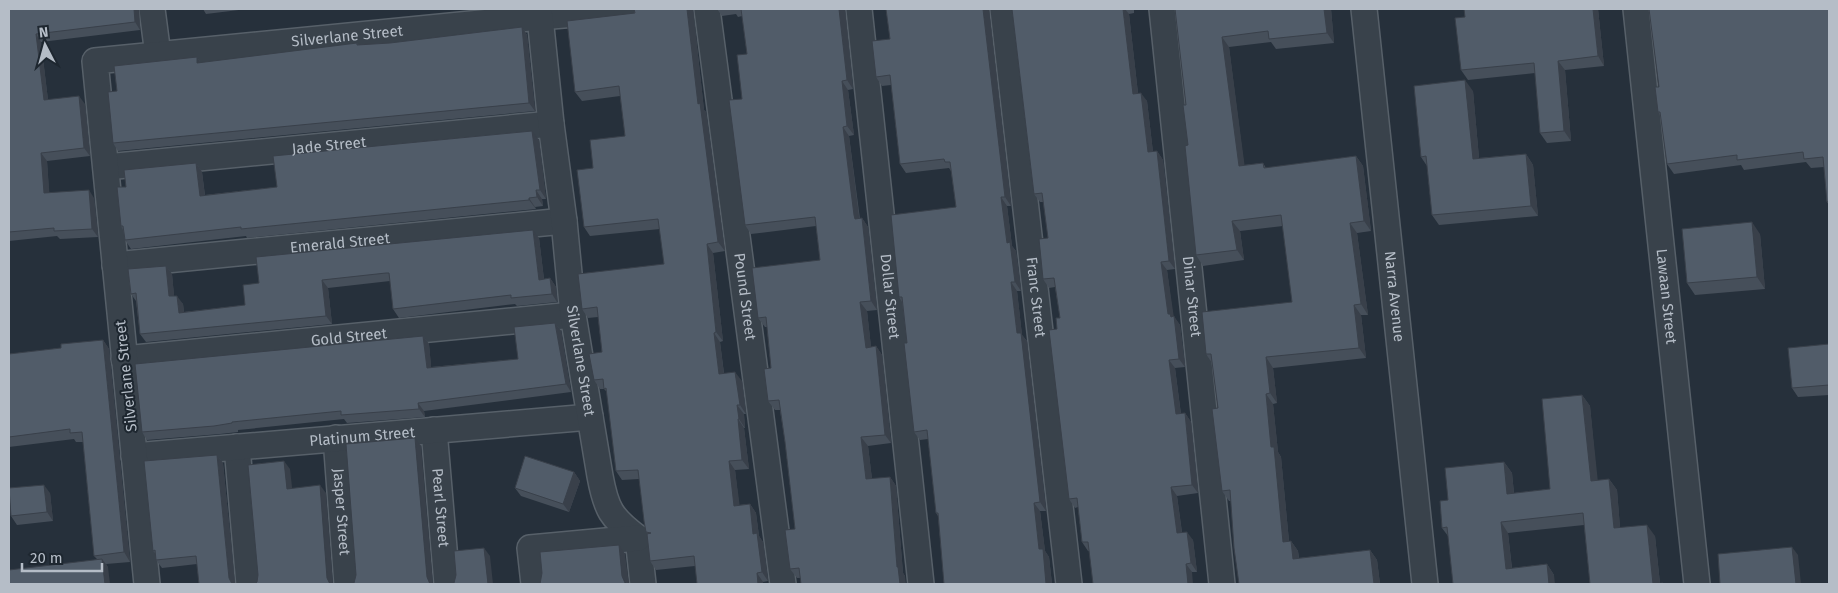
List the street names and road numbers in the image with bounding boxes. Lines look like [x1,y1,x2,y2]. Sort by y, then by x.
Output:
street label: Silverlane Street [290,22,404,51]
street label: Jade Street [291,133,368,158]
street label: Emerald Street [289,229,391,257]
street label: Lawaan Street [1652,248,1681,346]
street label: Narra Avenue [1381,250,1408,343]
street label: Pound Street [730,252,760,342]
street label: Dollar Street [876,253,904,341]
street label: Dinar Street [1179,255,1205,338]
street label: Franc Street [1023,256,1050,339]
street label: Silverlane Street [563,304,599,418]
street label: Silverlane Street [111,319,141,433]
street label: Gold Street [310,324,388,350]
street label: Platinum Street [309,423,416,450]
street label: Pearl Street [428,467,453,549]
street label: Jasper Street [329,468,354,557]

